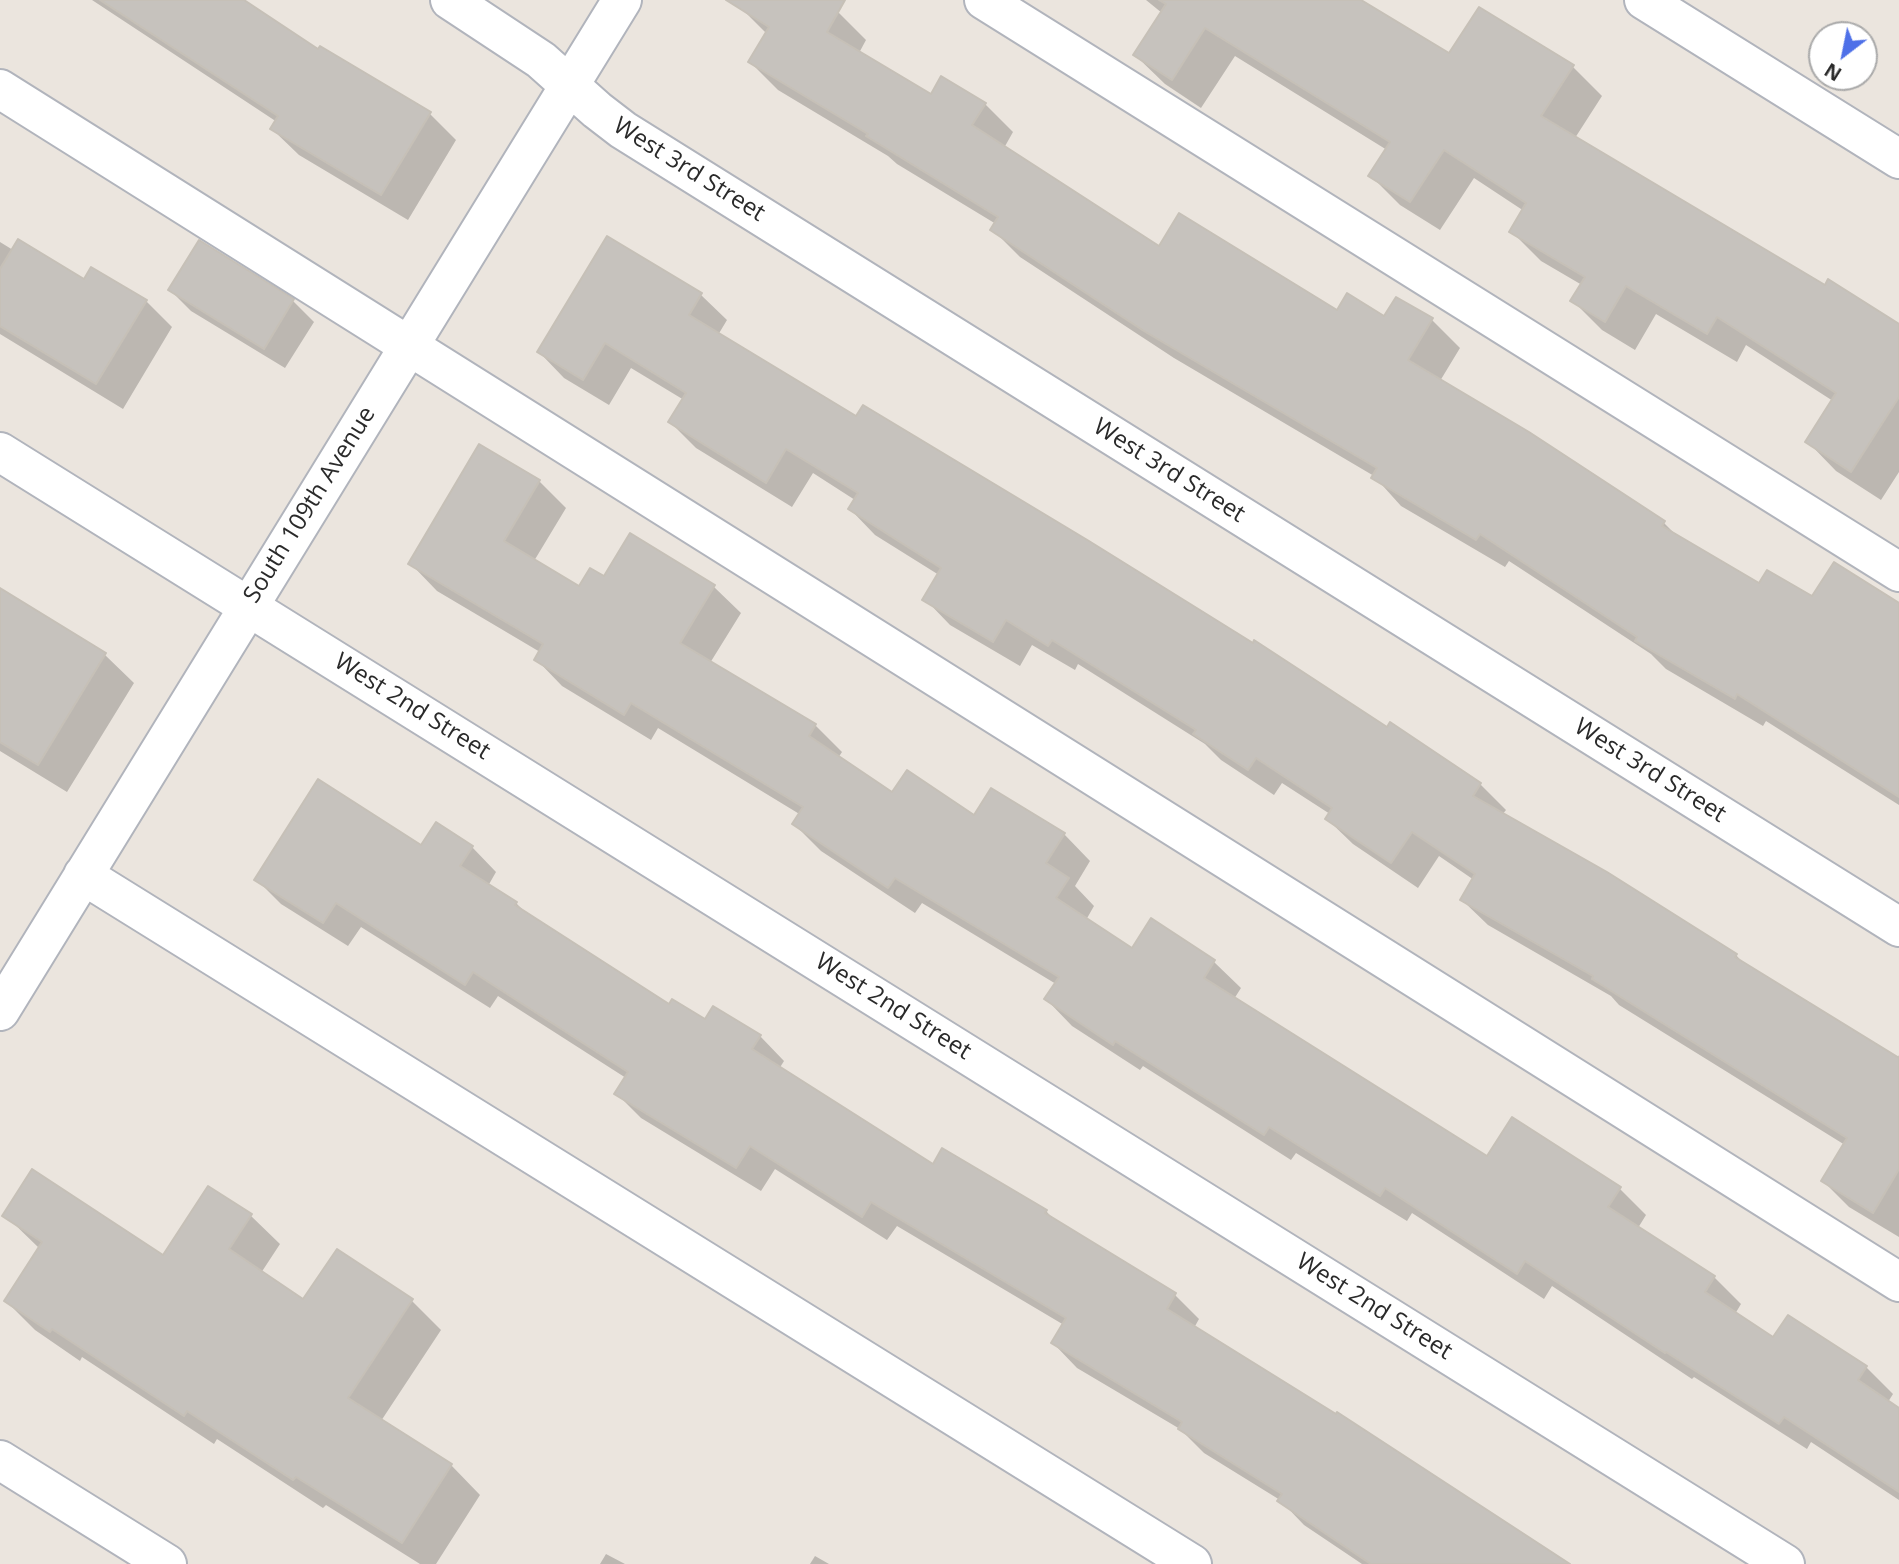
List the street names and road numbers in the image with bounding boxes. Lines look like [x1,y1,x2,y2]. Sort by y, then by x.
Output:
street label: West 3rd Street [608,112,770,228]
street label: South 109th Avenue [238,402,382,608]
street label: West 3rd Street [1088,413,1250,529]
street label: West 2nd Street [329,648,495,766]
street label: West 3rd Street [1569,713,1731,829]
street label: West 2nd Street [810,948,976,1066]
street label: West 2nd Street [1291,1248,1457,1366]

